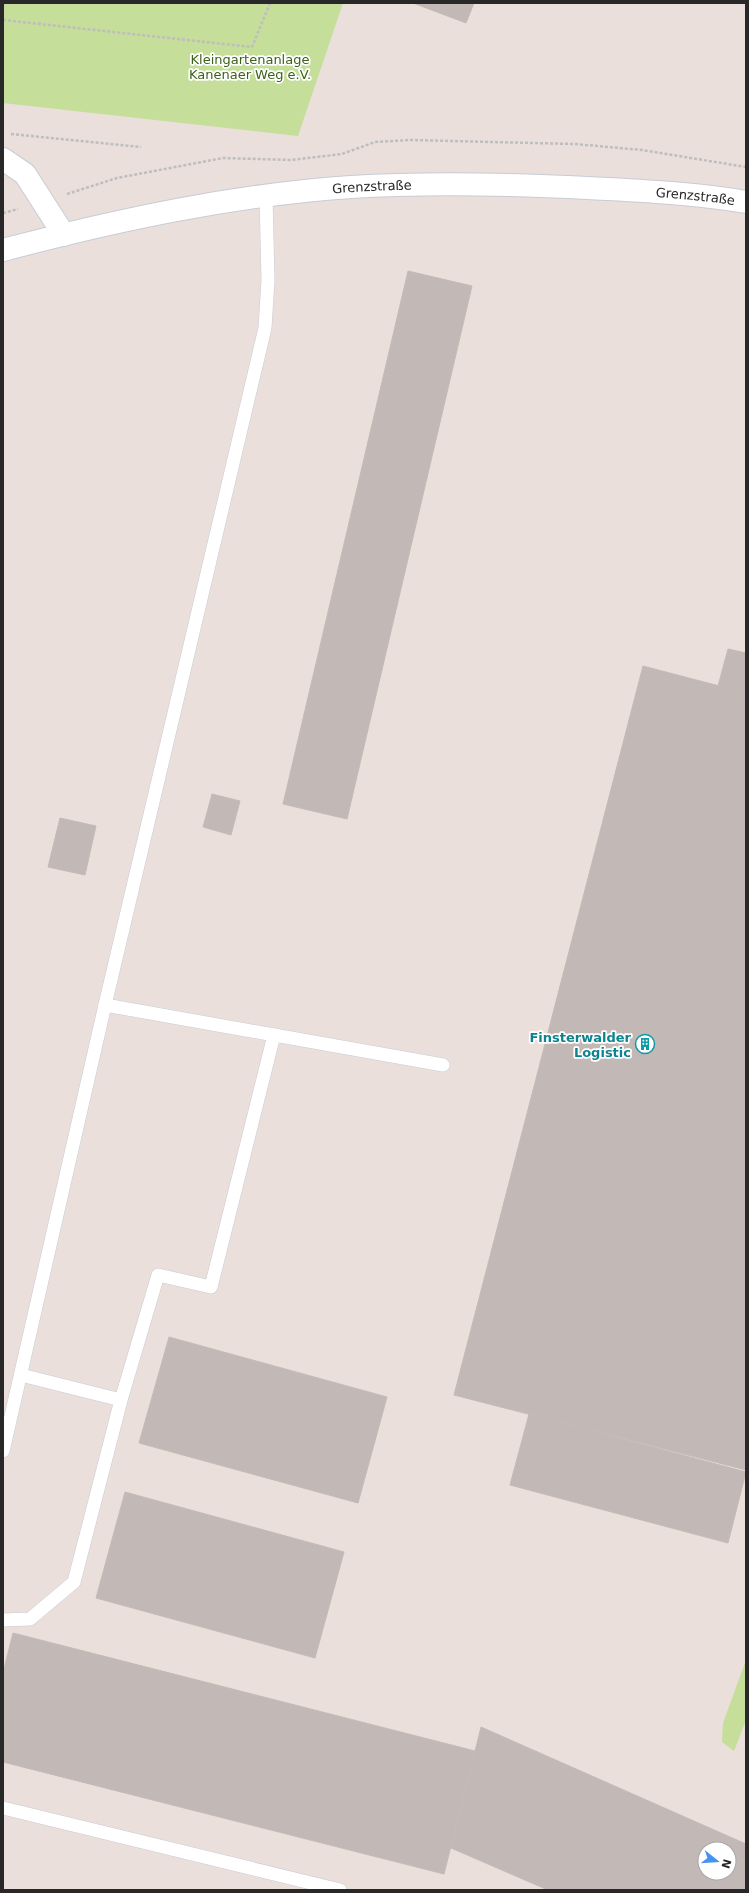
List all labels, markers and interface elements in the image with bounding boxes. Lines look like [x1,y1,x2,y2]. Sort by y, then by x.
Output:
park label: Kleingartenanlage Kanenaer Weg e.V. [189,52,311,82]
street label: Grenzstraße [331,177,412,196]
street label: Grenzstraße [655,184,736,208]
place label: Finsterwalder Logistic [529,1030,632,1060]
building icon: Finsterwalder Logistic [634,1033,656,1055]
north arrow [697,1841,737,1881]
text: N [719,1857,734,1870]

